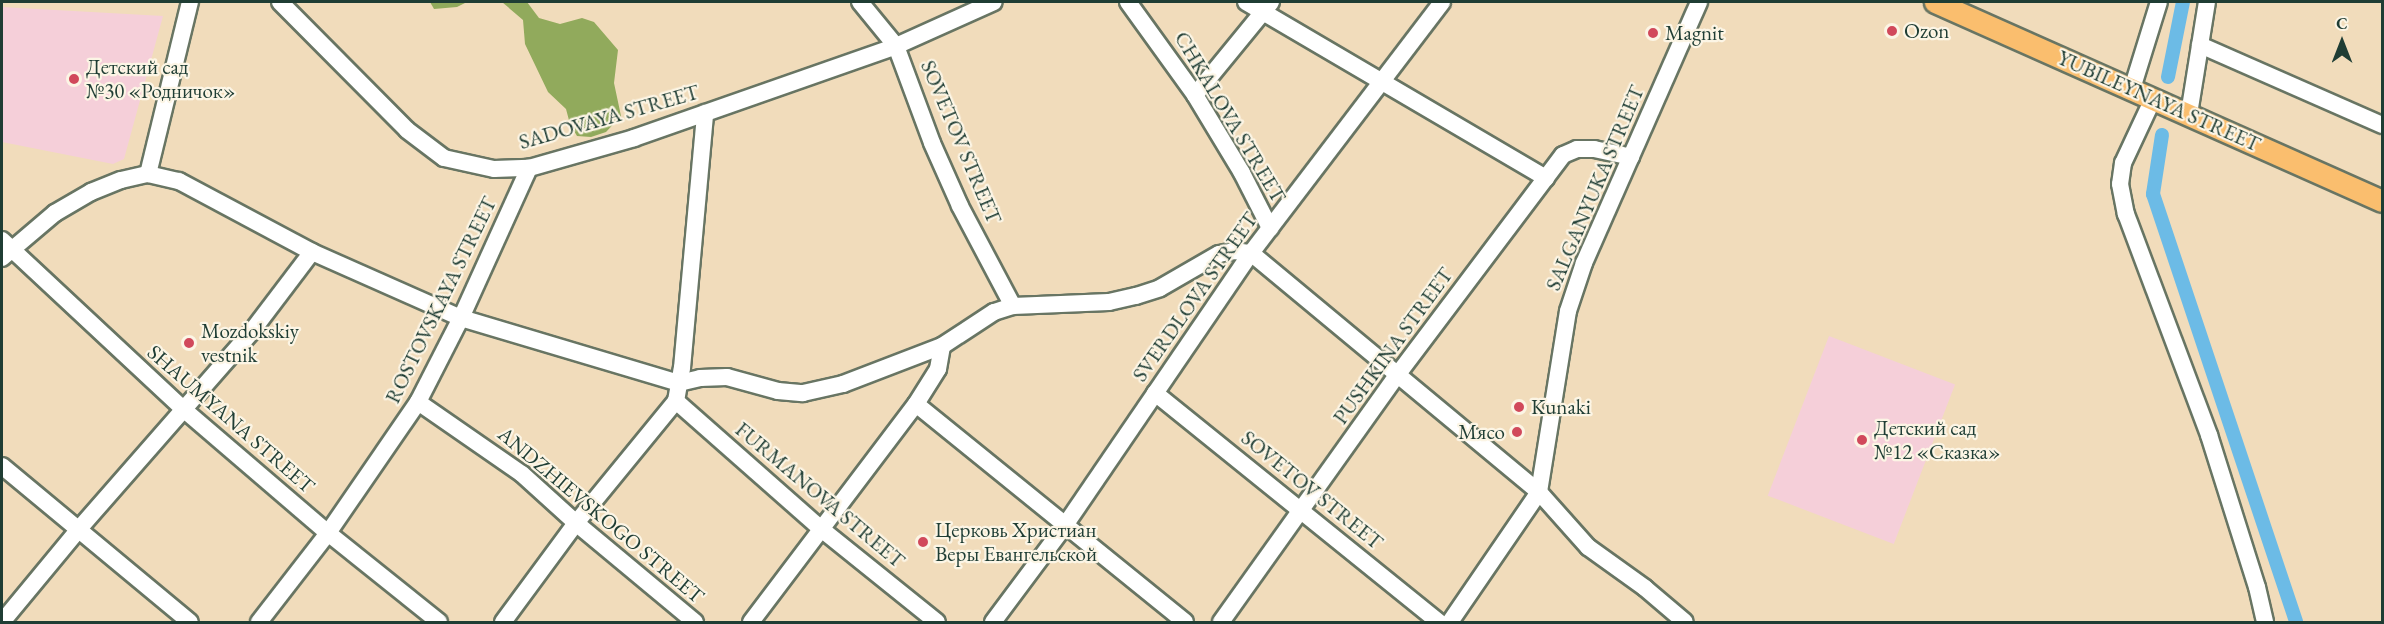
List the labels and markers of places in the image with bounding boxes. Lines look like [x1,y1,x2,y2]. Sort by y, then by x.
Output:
place label: Ozon [1904,18,1949,44]
place label: Magnit [1665,20,1724,46]
marker: Ozon [1885,24,1899,38]
marker: Magnit [1646,26,1660,40]
place label: Детский сад №30 «Родничок» [86,54,235,104]
marker: Детский сад №30 «Родничок» [67,72,81,86]
place label: Mozdokskiy vestnik [201,318,299,368]
marker: Mozdokskiy vestnik [182,336,196,350]
place label: Kunaki [1531,394,1591,420]
marker: Kunaki [1512,400,1526,414]
place label: Детский сад №12 «Сказка» [1874,415,2000,465]
place label: Мясо [1458,419,1505,445]
marker: Мясо [1510,425,1524,439]
marker: Детский сад №12 «Сказка» [1855,433,1869,447]
place label: Церковь Христиан Веры Евангельской [935,517,1097,567]
marker: Церковь Христиан Веры Евангельской [916,535,930,549]

